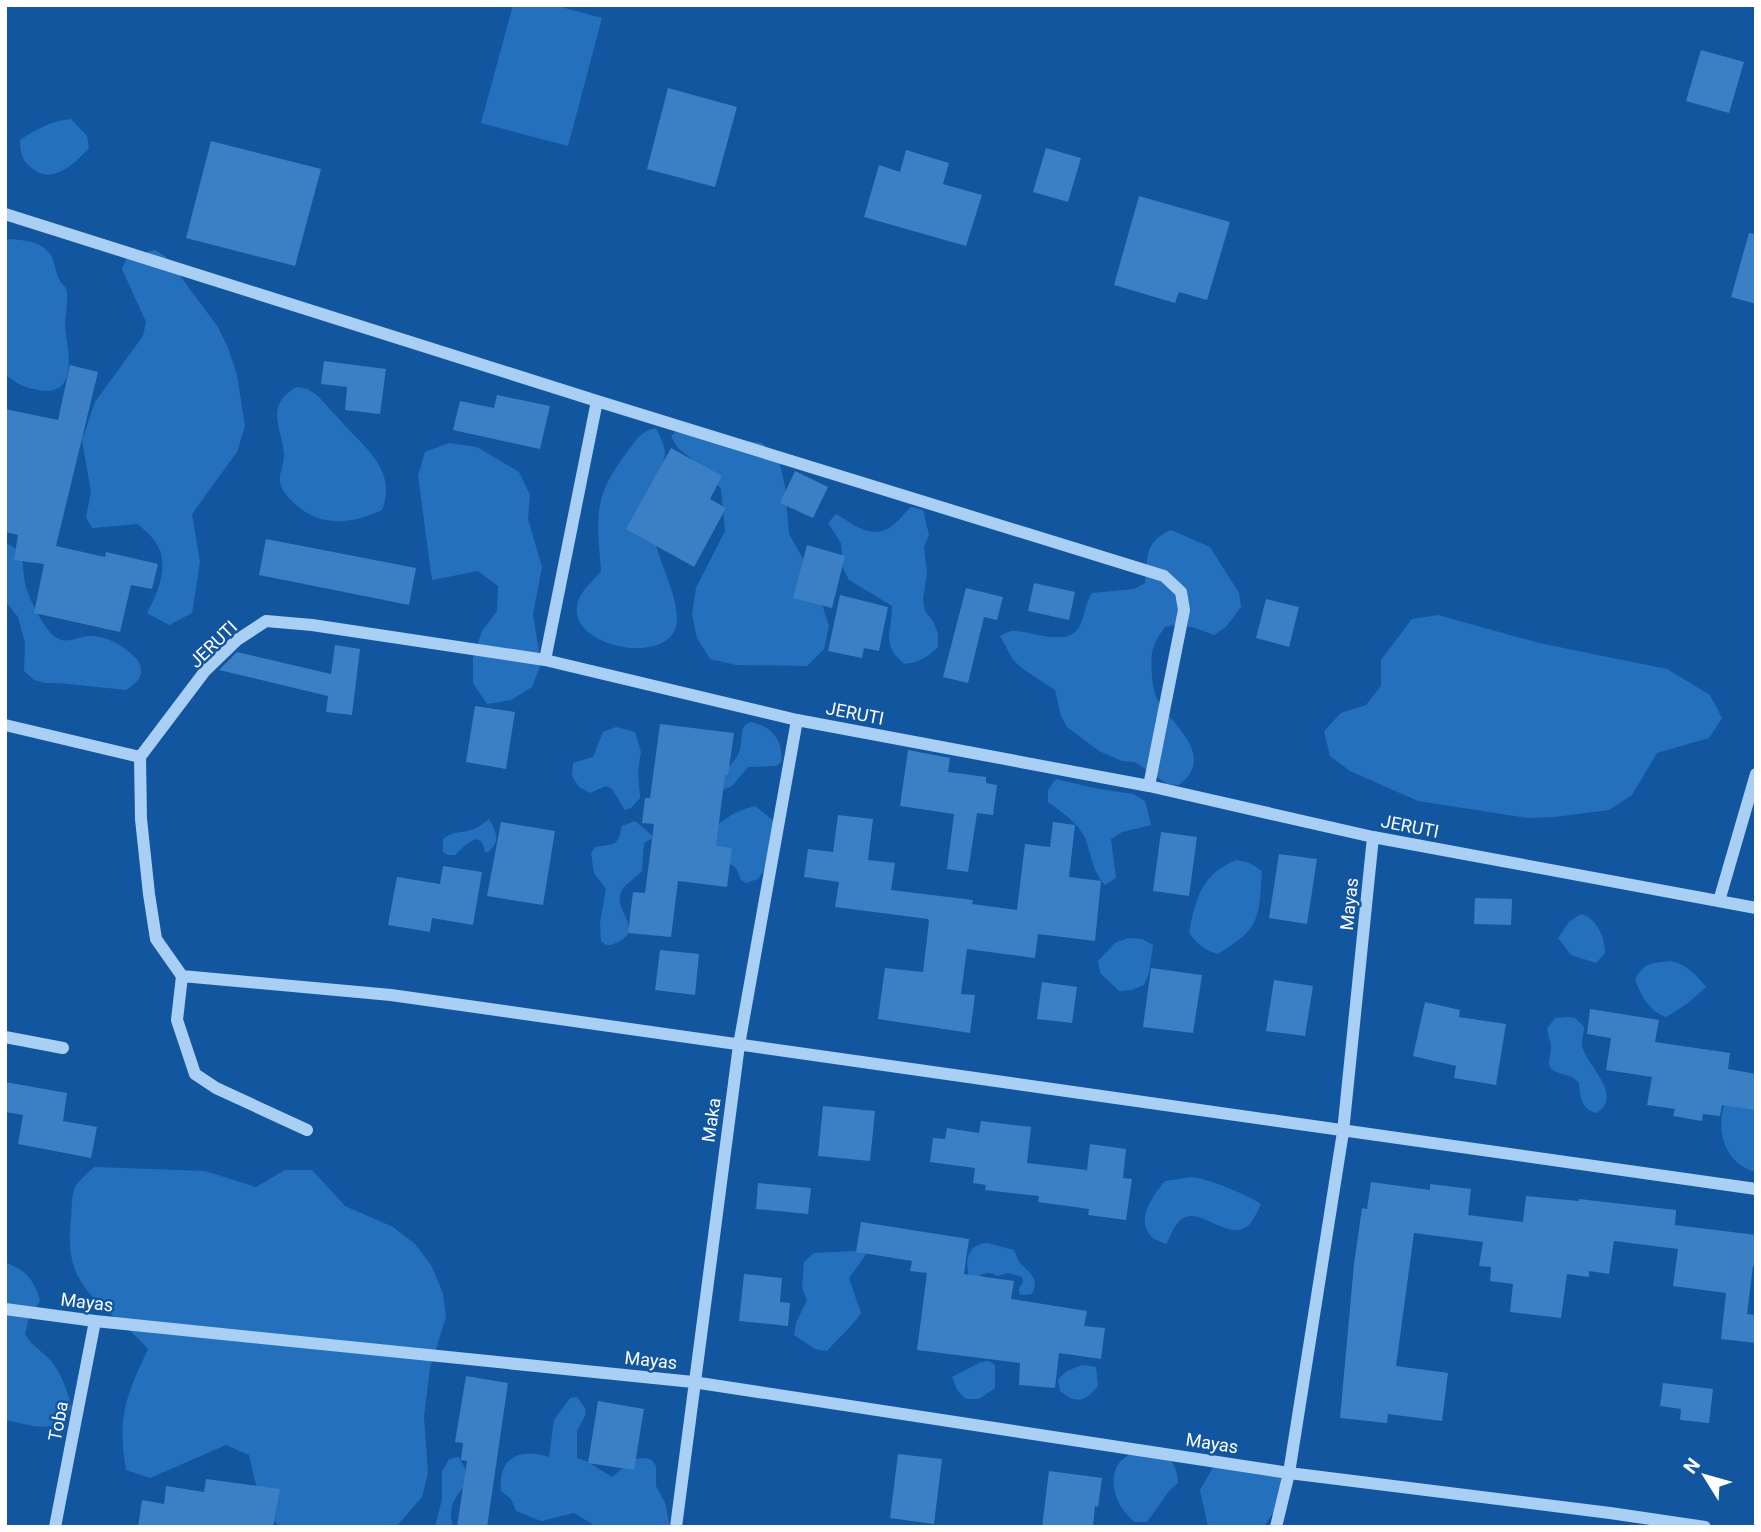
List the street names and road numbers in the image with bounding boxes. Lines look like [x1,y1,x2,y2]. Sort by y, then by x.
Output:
street label: JERUTI [185,616,241,672]
street label: JERUTI [824,697,886,729]
street label: JERUTI [1379,810,1441,842]
street label: Mayas [1336,877,1362,931]
street label: Maka [698,1097,724,1143]
street label: Mayas [59,1288,115,1316]
street label: Mayas [624,1347,678,1373]
street label: Toba [44,1399,72,1443]
street label: Mayas [1184,1428,1240,1458]

